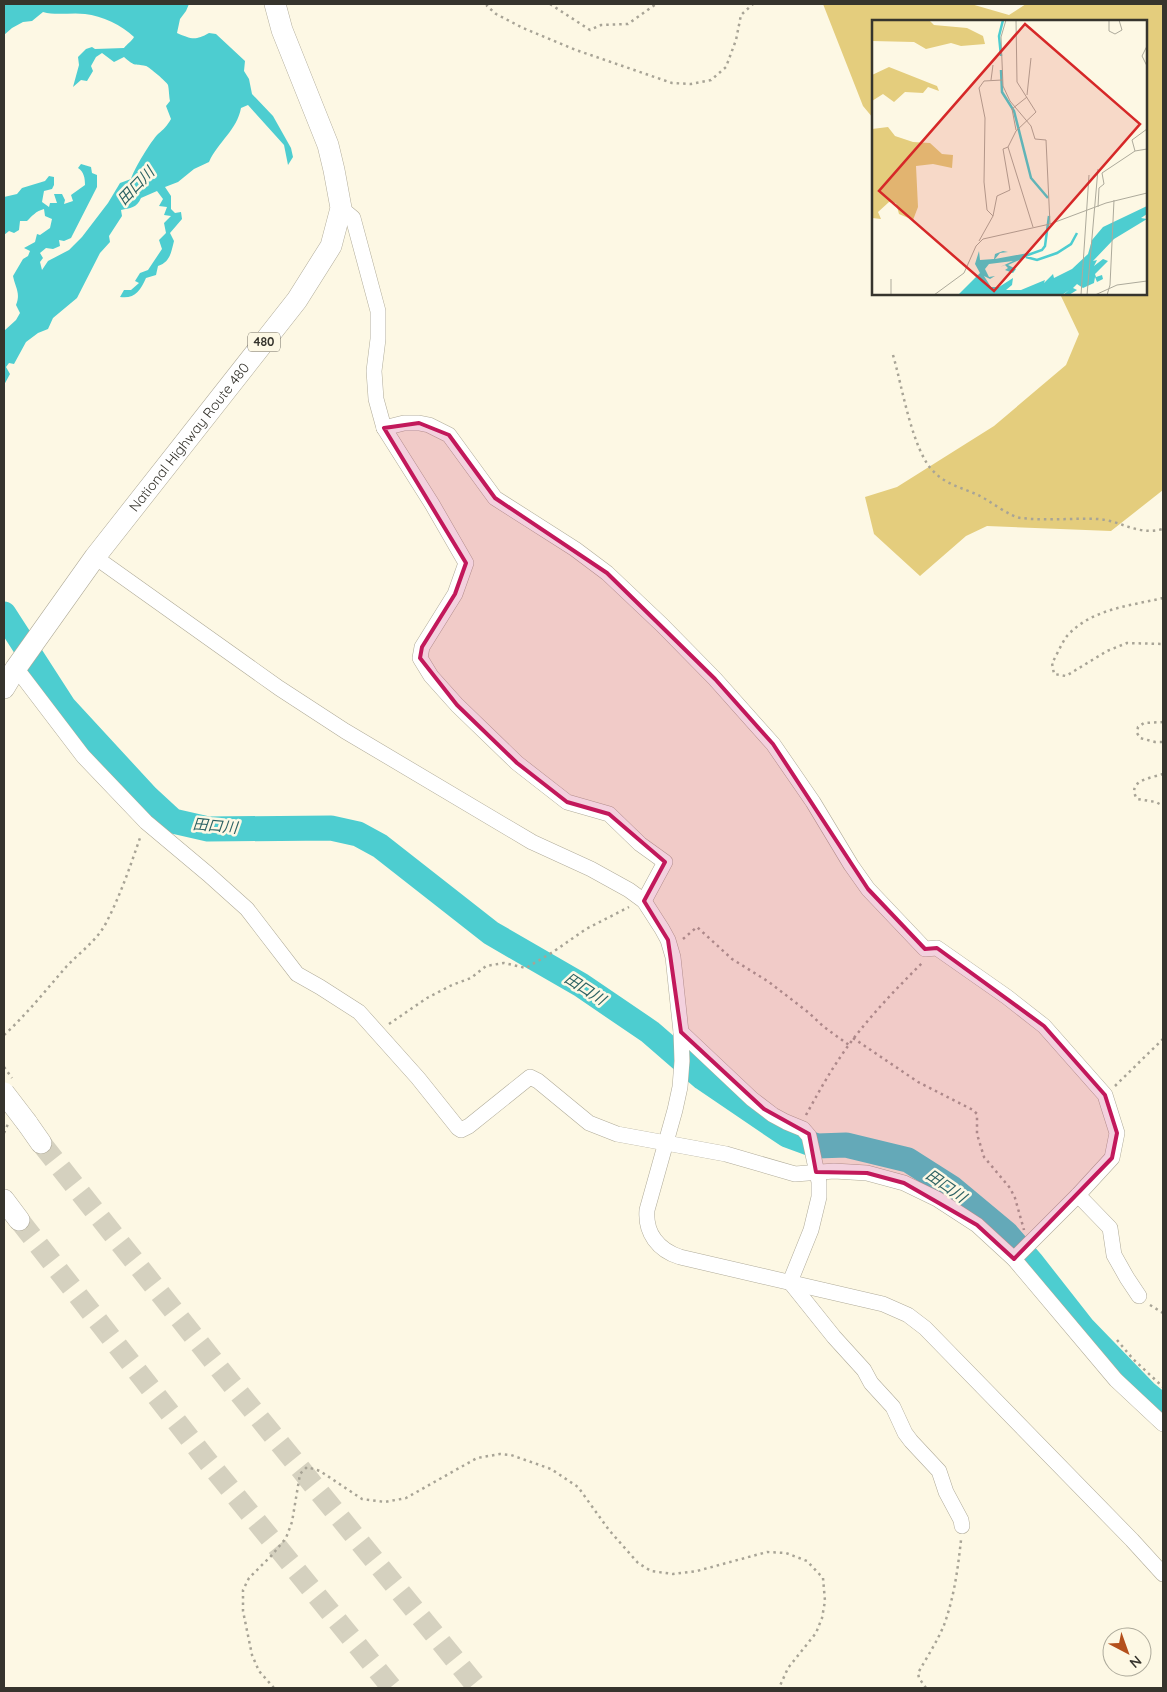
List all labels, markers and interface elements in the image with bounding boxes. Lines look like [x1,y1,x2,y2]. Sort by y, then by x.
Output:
inset map [872,20,1147,295]
water label: 田口川 [113,161,159,208]
road number: 480 [248,332,280,352]
street label: National Highway Route 480 [125,359,253,515]
water label: 田口川 [192,814,240,837]
water label: 田口川 [561,968,611,1010]
water label: 田口川 [922,1165,972,1207]
north arrow [1102,1627,1152,1677]
text: N [1126,1652,1145,1672]

